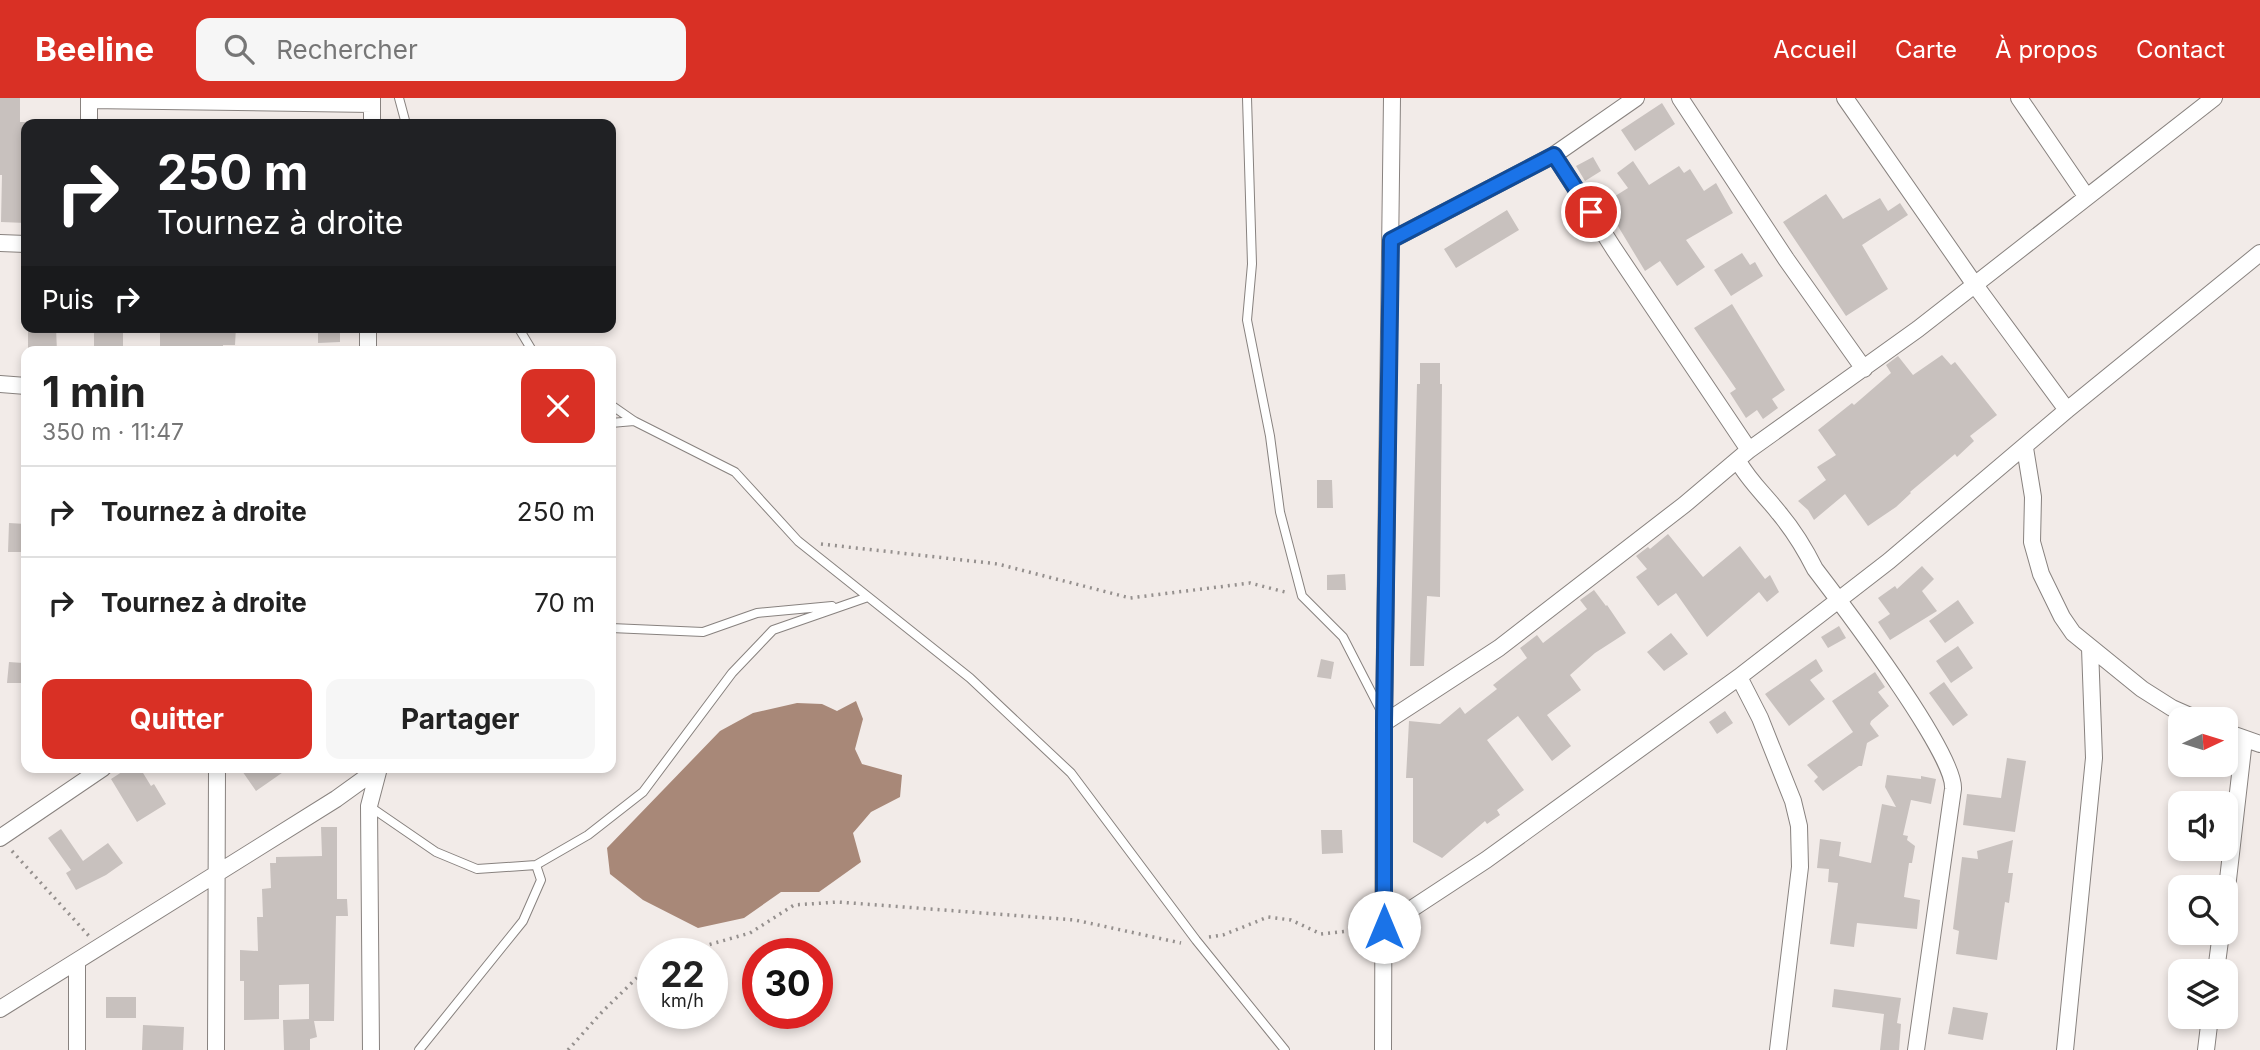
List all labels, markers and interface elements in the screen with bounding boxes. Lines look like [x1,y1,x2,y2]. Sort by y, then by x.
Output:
search box [196,18,686,81]
text: Beeline [35,29,154,69]
icon: search [220,30,258,68]
text: Rechercher [276,34,418,65]
text: Accueil [1773,35,1857,64]
text: Carte [1895,35,1957,64]
text: À propos [1995,35,2098,64]
text: Contact [2136,35,2225,64]
text: 250 m [157,143,309,202]
icon: right [42,147,133,238]
pin [1561,182,1621,242]
icon: arrive [1572,193,1610,231]
text: Tournez à droite [157,203,403,242]
icon: right [108,280,146,318]
text: Puis [42,284,94,315]
text: 1 min [42,366,146,417]
button: close [521,369,595,443]
text: 350 m · 11:47 [42,418,184,446]
icon: right [42,493,80,531]
text: Tournez à droite [101,496,307,527]
text: 250 m [517,496,595,527]
icon: right [42,584,80,622]
text: Tournez à droite [101,587,307,618]
text: 70 m [534,587,595,618]
button: Quitter [42,679,312,759]
button: Partager [326,679,595,759]
north arrow [2168,707,2238,777]
map controls [2168,707,2238,1029]
button: sound [2168,791,2238,861]
button: search [2168,875,2238,945]
position arrow [1347,890,1421,964]
speed limit sign: 30 [742,938,833,1029]
text: 22 [660,953,705,995]
button: layers [2168,959,2238,1029]
text: km/h [661,990,704,1011]

